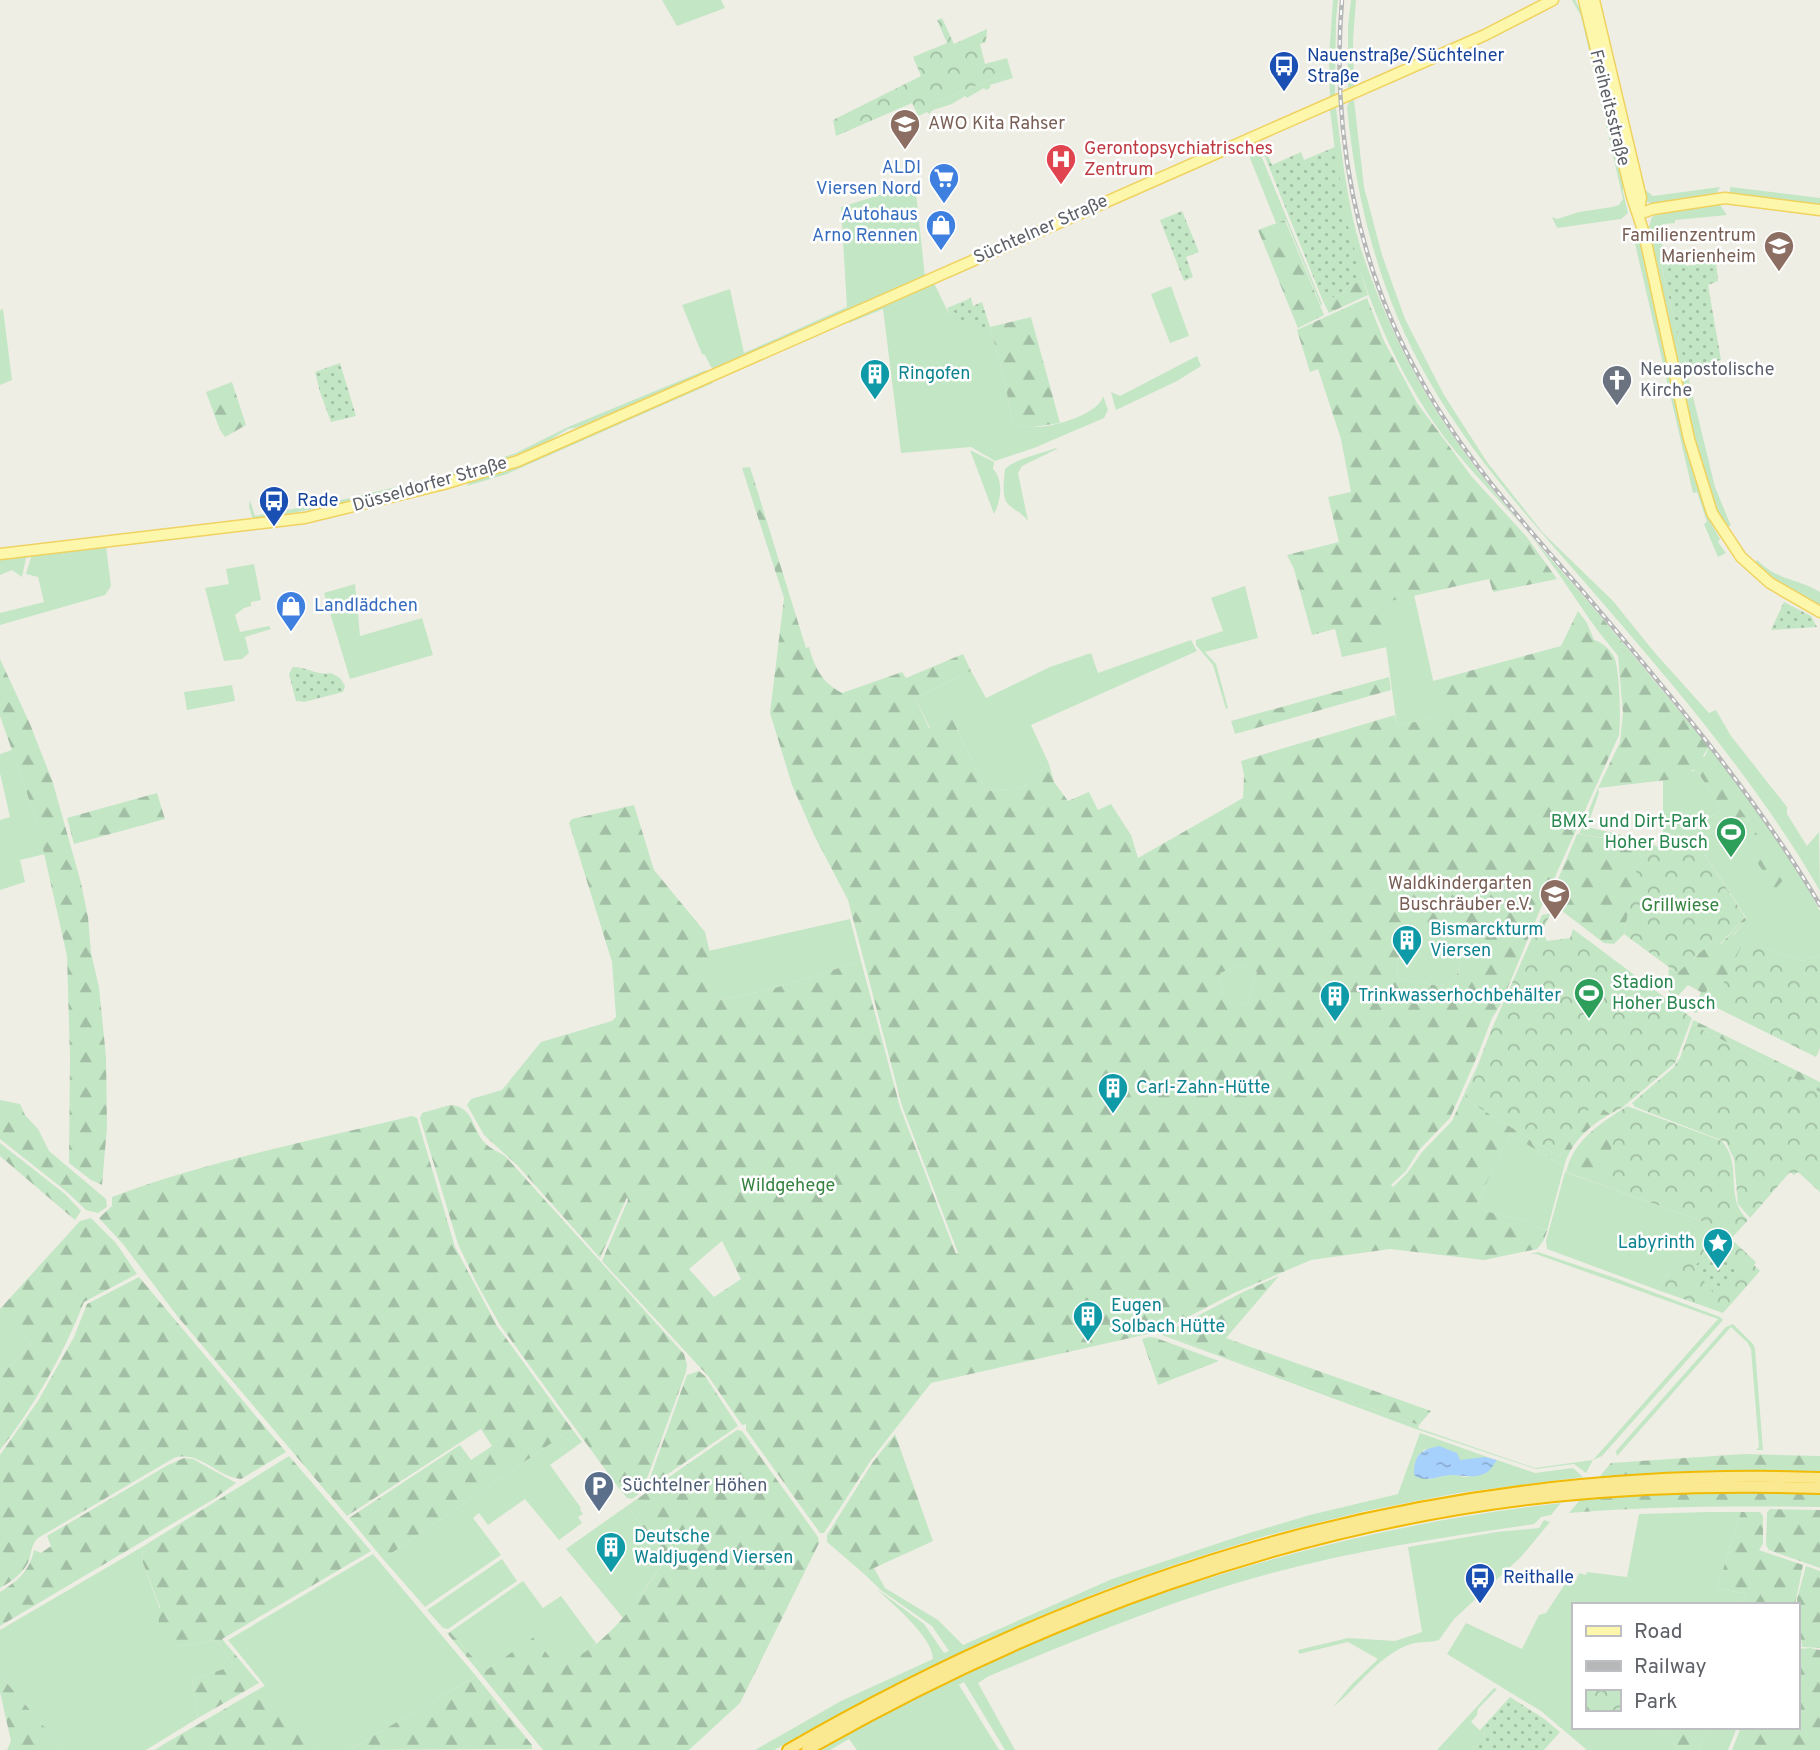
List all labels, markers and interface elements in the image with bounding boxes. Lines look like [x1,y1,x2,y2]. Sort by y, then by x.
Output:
place label: Nauenstraße/Süchtelner Straße [1307,45,1505,89]
street label: Freiheitsstraße [1583,47,1635,169]
bus stop icon: Nauenstraße/Süchtelner Straße [1267,49,1301,93]
school or university icon: AWO Kita Rahser [888,107,922,151]
place label: AWO Kita Rahser [928,113,1065,136]
place label: Gerontopsychiatrisches Zentrum [1084,138,1273,182]
hospital icon: Gerontopsychiatrisches Zentrum [1044,142,1078,186]
place label: ALDI Viersen Nord [816,157,921,201]
supermarket icon: ALDI Viersen Nord [927,161,961,205]
street label: Süchtelner Straße [970,190,1112,270]
place label: Autohaus Arno Rennen [812,204,918,248]
shop icon: Autohaus Arno Rennen [924,208,958,252]
place label: Familienzentrum Marienheim [1621,225,1756,269]
school or university icon: Familienzentrum Marienheim [1762,229,1796,273]
building icon: Ringofen [858,357,892,401]
place label: Neuapostolische Kirche [1640,359,1774,403]
place label: Ringofen [898,363,970,386]
church icon: Neuapostolische Kirche [1600,363,1634,407]
street label: Düsseldorfer Straße [350,452,510,518]
bus stop icon: Rade [257,484,291,528]
place label: Rade [297,490,338,513]
shop icon: Landlädchen [274,589,308,633]
place label: Landlädchen [314,595,418,618]
place label: BMX- und Dirt-Park Hoher Busch [1551,811,1708,855]
sports icon: BMX- und Dirt-Park Hoher Busch [1714,815,1748,859]
place label: Waldkindergarten Buschräuber e.V. [1388,873,1532,917]
school or university icon: Waldkindergarten Buschräuber e.V. [1538,877,1572,921]
park label: Grillwiese [1641,895,1719,918]
place label: Bismarckturm Viersen [1430,919,1544,963]
building icon: Bismarckturm Viersen [1390,923,1424,967]
place label: Stadion Hoher Busch [1612,972,1716,1016]
sports icon: Stadion Hoher Busch [1572,976,1606,1020]
building icon: Trinkwasserhochbehälter [1318,979,1352,1023]
place label: Trinkwasserhochbehälter [1358,985,1561,1008]
building icon: Carl-Zahn-Hütte [1096,1071,1130,1115]
place label: Carl-Zahn-Hütte [1136,1077,1270,1100]
park label: Wildgehege [741,1175,835,1198]
place icon: Labyrinth [1701,1226,1735,1270]
place label: Labyrinth [1618,1232,1695,1255]
place label: Eugen Solbach Hütte [1111,1295,1225,1339]
building icon: Eugen Solbach Hütte [1071,1299,1105,1343]
parking icon: Süchtelner Höhen [582,1469,616,1513]
place label: Süchtelner Höhen [622,1475,767,1498]
place label: Deutsche Waldjugend Viersen [634,1526,793,1570]
building icon: Deutsche Waldjugend Viersen [594,1530,628,1574]
bus stop icon: Reithalle [1463,1561,1497,1605]
place label: Reithalle [1503,1567,1574,1590]
legend [1572,1603,1799,1729]
text: Road [1634,1619,1683,1646]
text: Railway [1634,1654,1707,1681]
text: Park [1634,1689,1677,1716]

